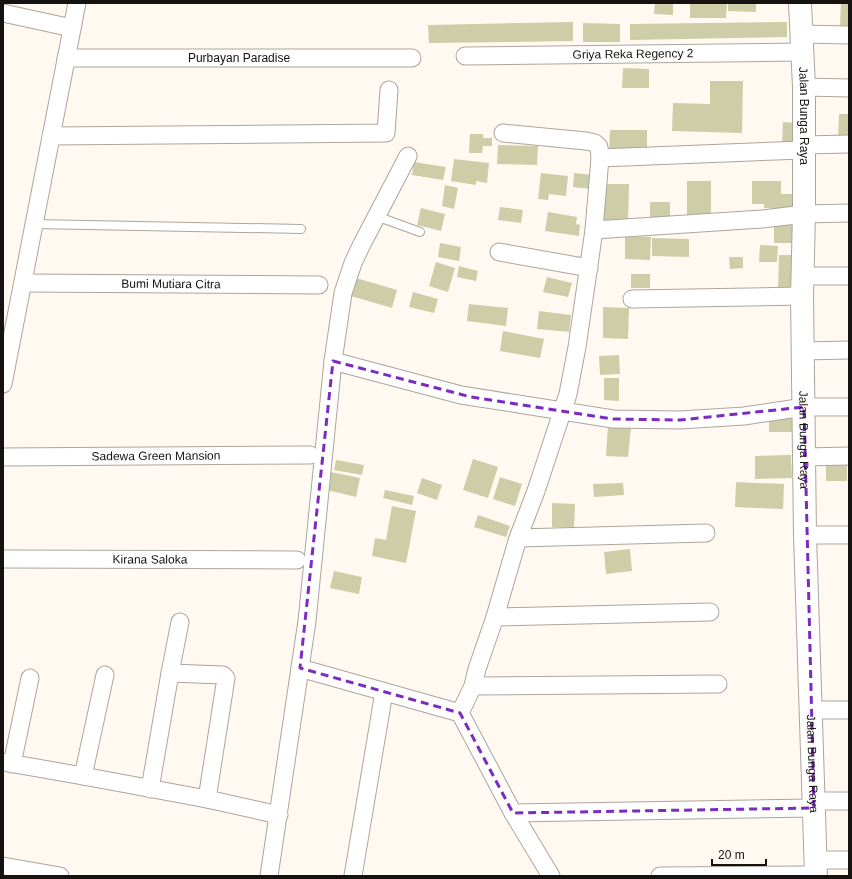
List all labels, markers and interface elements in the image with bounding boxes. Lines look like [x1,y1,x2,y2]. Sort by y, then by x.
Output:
street label: Griya Reka Regency 2 [572,46,694,62]
street label: Purbayan Paradise [188,51,290,65]
street label: Jalan Bunga Raya [796,66,811,165]
street label: Bumi Mutiara Citra [121,277,221,291]
street label: Jalan Bunga Raya [796,391,811,489]
street label: Sadewa Green Mansion [91,449,221,463]
street label: Kirana Saloka [113,552,188,567]
street label: Jalan Bunga Raya [804,714,821,813]
scale bar [712,841,766,867]
text: 20 m [718,848,745,862]

